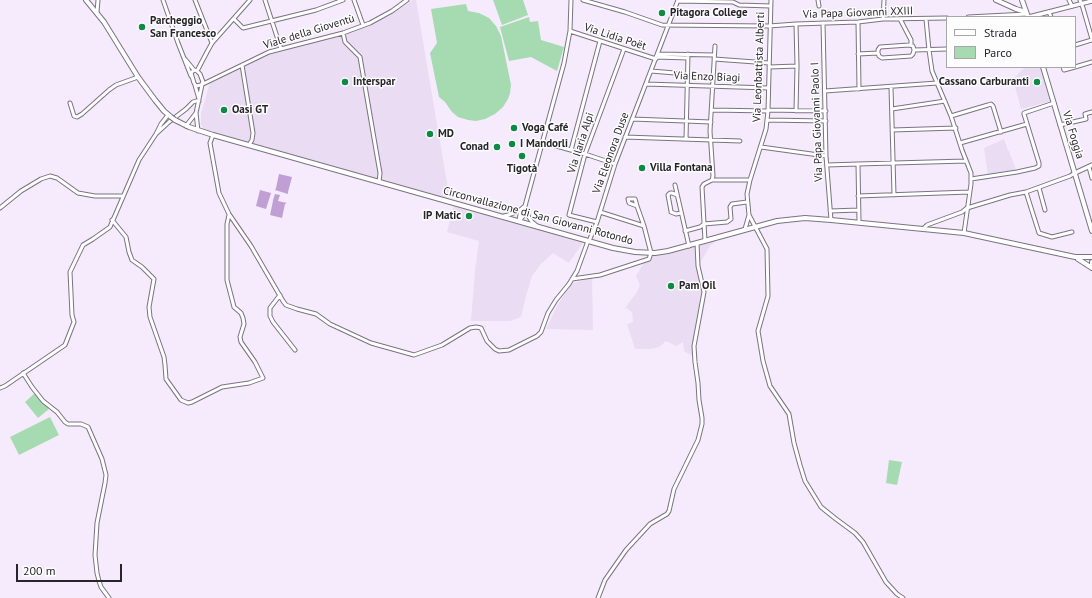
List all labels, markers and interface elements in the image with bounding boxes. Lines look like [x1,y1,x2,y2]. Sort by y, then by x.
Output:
street label: Via Papa Giovanni XXIII [803,4,913,22]
place label: Pitagora College [670,6,748,20]
marker: Pitagora College [657,8,667,18]
street label: Viale della Gioventù [262,12,356,52]
street label: Via Leonbattista Alberti [750,12,768,122]
place label: Parcheggio San Francesco [150,14,216,40]
legend [946,16,1076,68]
street label: Via Lidia Poët [582,21,648,53]
marker: Parcheggio San Francesco [137,22,147,32]
text: Strada [984,25,1017,40]
text: Parco [984,45,1012,60]
street label: Via Papa Giovanni Paolo I [808,62,826,182]
street label: Via Enzo Biagi [673,69,741,85]
place label: Interspar [353,75,395,89]
place label: Cassano Carburanti [939,75,1029,89]
marker: Interspar [340,77,350,87]
marker: Cassano Carburanti [1032,77,1042,87]
place label: Oasi GT [232,103,268,117]
marker: Oasi GT [219,105,229,115]
street label: Via Foggia [1059,109,1087,161]
street label: Via Ilaria Alpi [565,111,597,175]
street label: Via Eleonora Duse [590,111,632,195]
place label: Voga Café [522,121,568,135]
marker: Voga Café [509,123,519,133]
place label: MD [438,127,454,141]
marker: MD [425,129,435,139]
place label: I Mandorli [520,137,568,151]
marker: I Mandorli [507,139,517,149]
place label: Conad [460,140,489,154]
marker: Conad [492,142,502,152]
marker: Tigotà [517,151,527,161]
place label: Villa Fontana [650,161,713,175]
place label: Tigotà [507,162,537,176]
marker: Villa Fontana [637,163,647,173]
street label: Circonvallazione di San Giovanni Rotondo [442,184,634,248]
place label: IP Matic [423,209,461,223]
marker: IP Matic [464,211,474,221]
place label: Pam Oil [679,279,716,293]
marker: Pam Oil [666,281,676,291]
scale bar [18,556,124,582]
text: 200 m [23,563,56,578]

